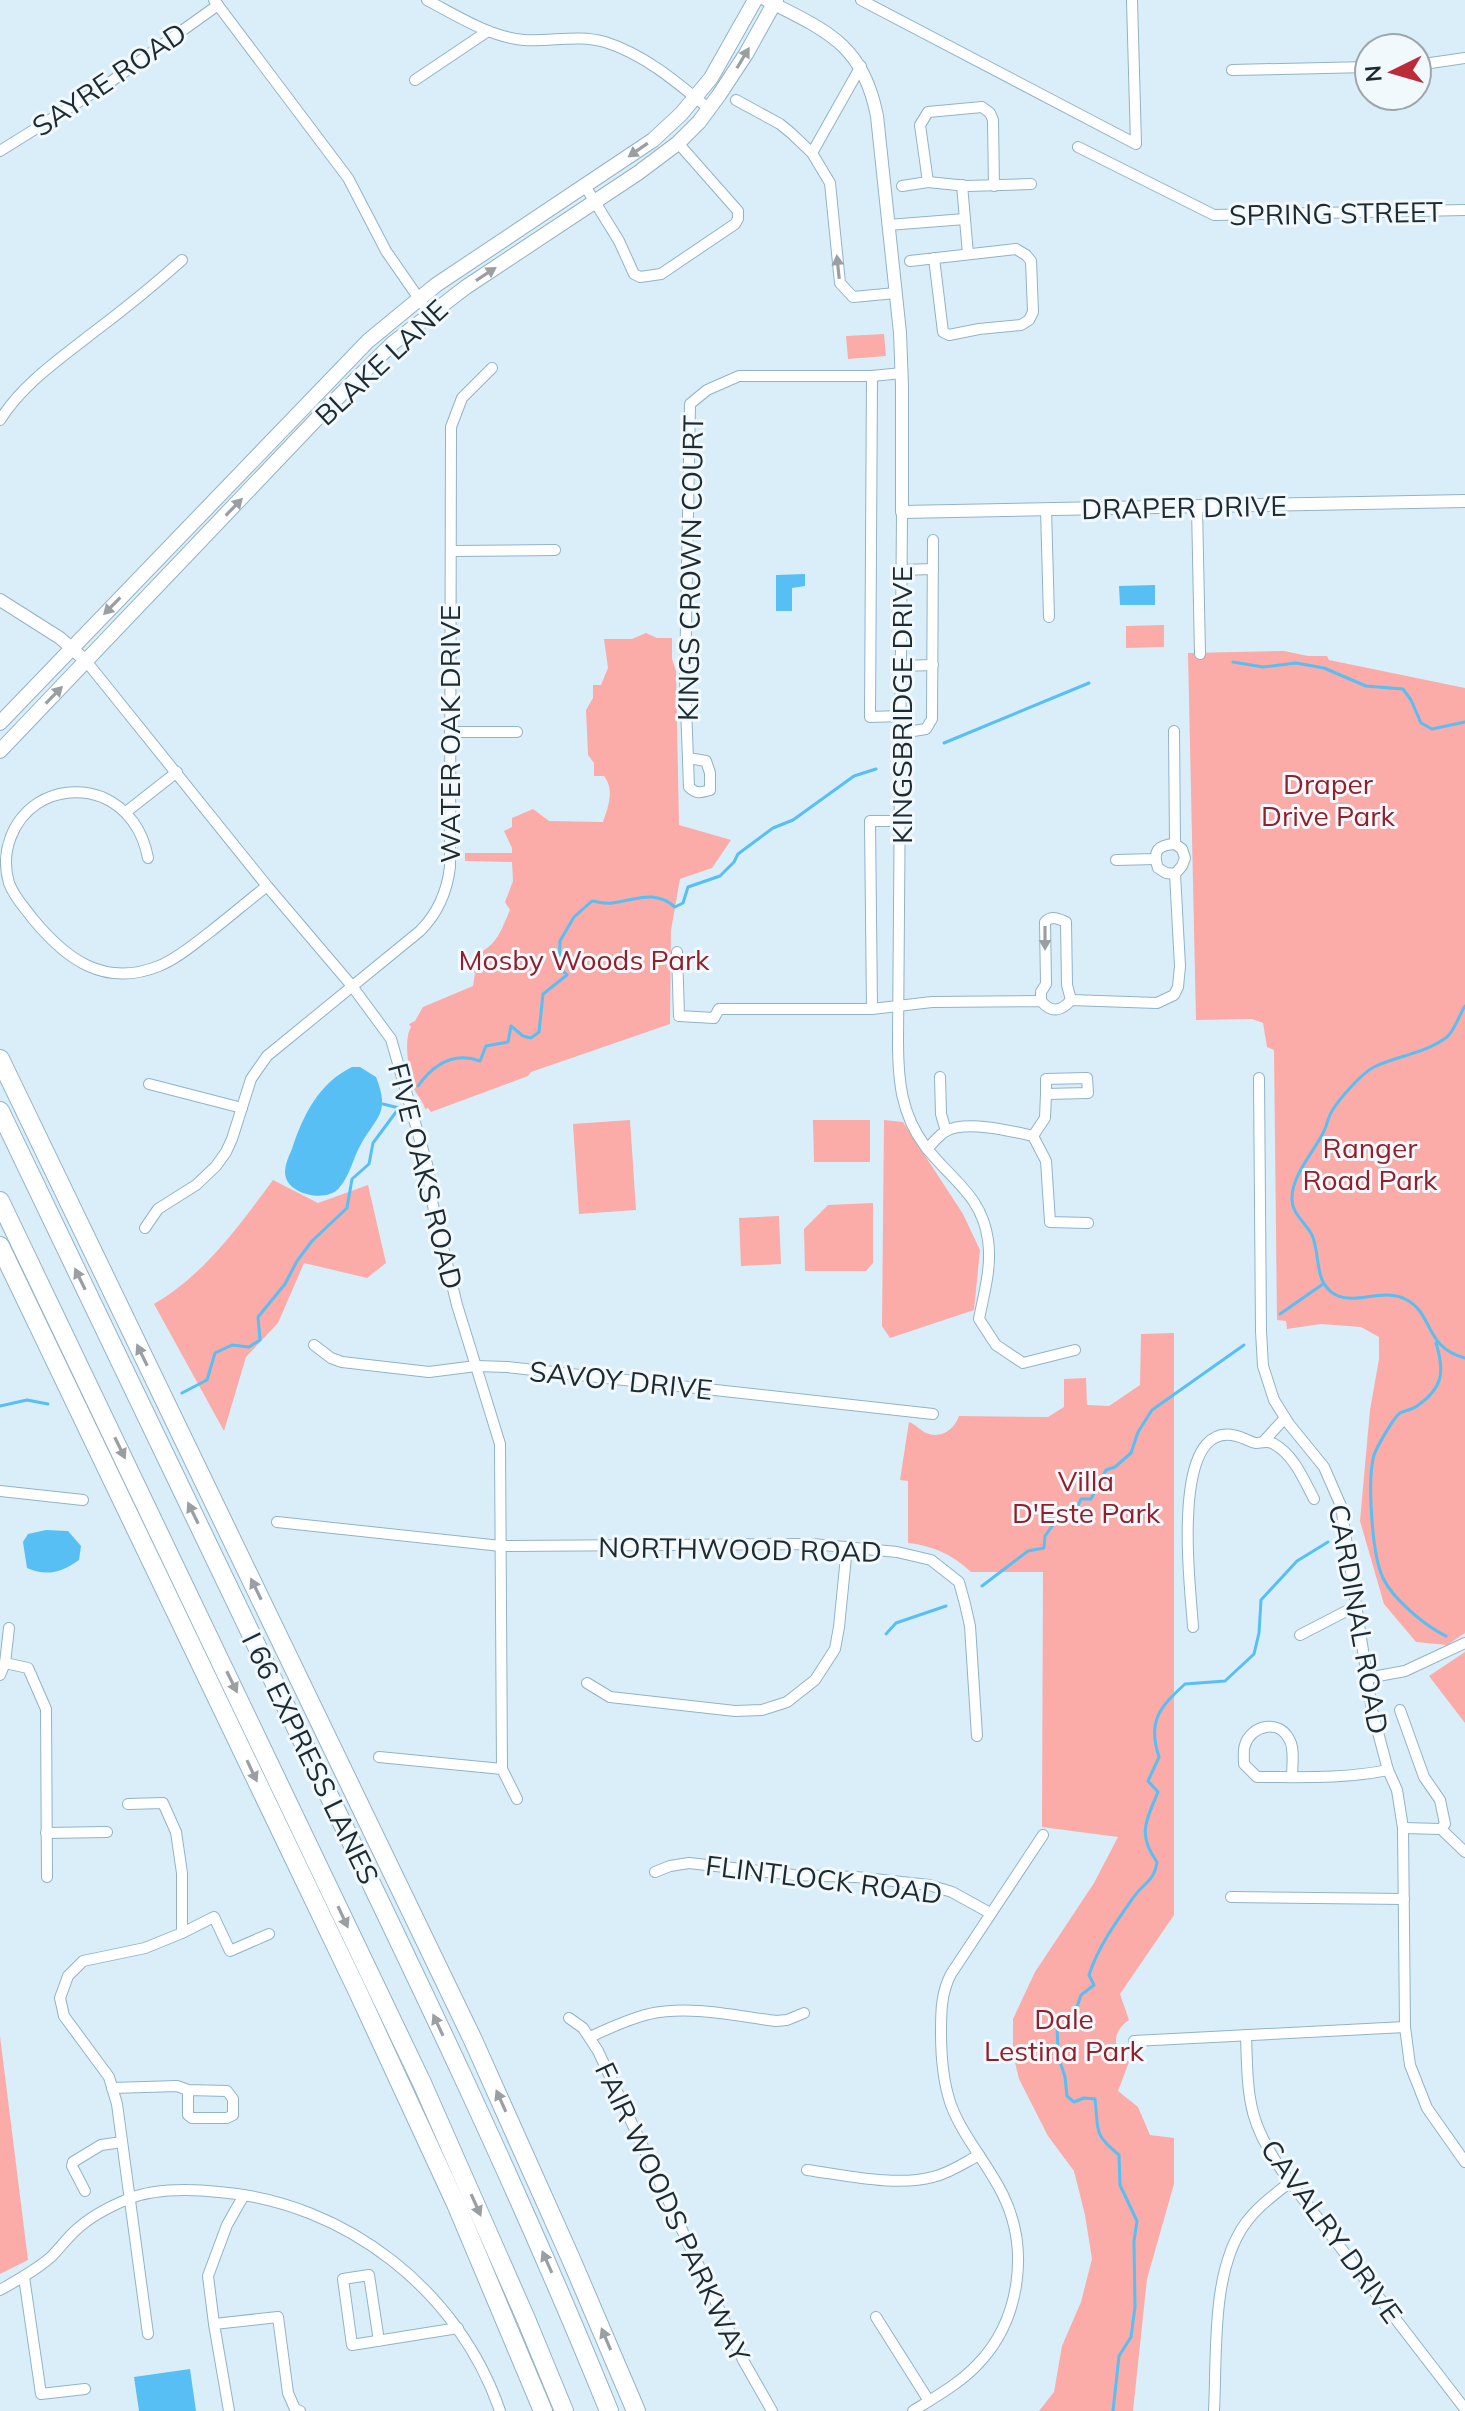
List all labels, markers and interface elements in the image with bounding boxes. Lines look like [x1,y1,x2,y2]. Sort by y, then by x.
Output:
street label: SAYRE ROAD [25,15,193,143]
north arrow [1353,32,1433,112]
one-way arrow [736,47,750,69]
text: N [1358,64,1388,83]
one-way arrow [628,142,649,157]
street label: SPRING STREET [1229,194,1443,232]
one-way arrow [832,254,845,279]
one-way arrow [475,266,496,281]
street label: BLAKE LANE [307,292,455,432]
street label: KINGS CROWN COURT [670,414,710,721]
street label: DRAPER DRIVE [1081,488,1287,526]
one-way arrow [224,498,243,517]
street label: KINGSBRIDGE DRIVE [884,566,919,844]
one-way arrow [103,596,122,615]
street label: WATER OAK DRIVE [432,605,467,863]
one-way arrow [45,685,63,704]
park label: Draper Drive Park [1261,766,1396,833]
one-way arrow [1039,926,1051,951]
park label: Mosby Woods Park [458,942,710,977]
street label: FIVE OAKS ROAD [381,1059,471,1293]
park label: Ranger Road Park [1303,1130,1438,1197]
one-way arrow [73,1267,87,1290]
one-way arrow [135,1343,149,1367]
street label: SAVOY DRIVE [528,1353,714,1407]
one-way arrow [113,1436,126,1459]
park label: Villa D'Este Park [1012,1463,1161,1530]
street label: CARDINAL ROAD [1322,1501,1396,1737]
one-way arrow [186,1502,200,1525]
street label: NORTHWOOD ROAD [598,1529,882,1569]
one-way arrow [249,1577,263,1600]
street label: I 66 EXPRESS LANES [235,1626,387,1890]
one-way arrow [225,1670,239,1694]
one-way arrow [245,1759,259,1782]
street label: FLINTLOCK ROAD [704,1847,944,1911]
one-way arrow [336,1905,350,1929]
park label: Dale Lestina Park [984,2001,1145,2068]
one-way arrow [431,2014,445,2037]
street label: FAIR WOODS PARKWAY [588,2056,758,2369]
one-way arrow [494,2090,507,2113]
street label: CAVALRY DRIVE [1254,2132,1410,2330]
one-way arrow [470,2194,483,2217]
one-way arrow [540,2250,553,2274]
one-way arrow [599,2327,612,2351]

